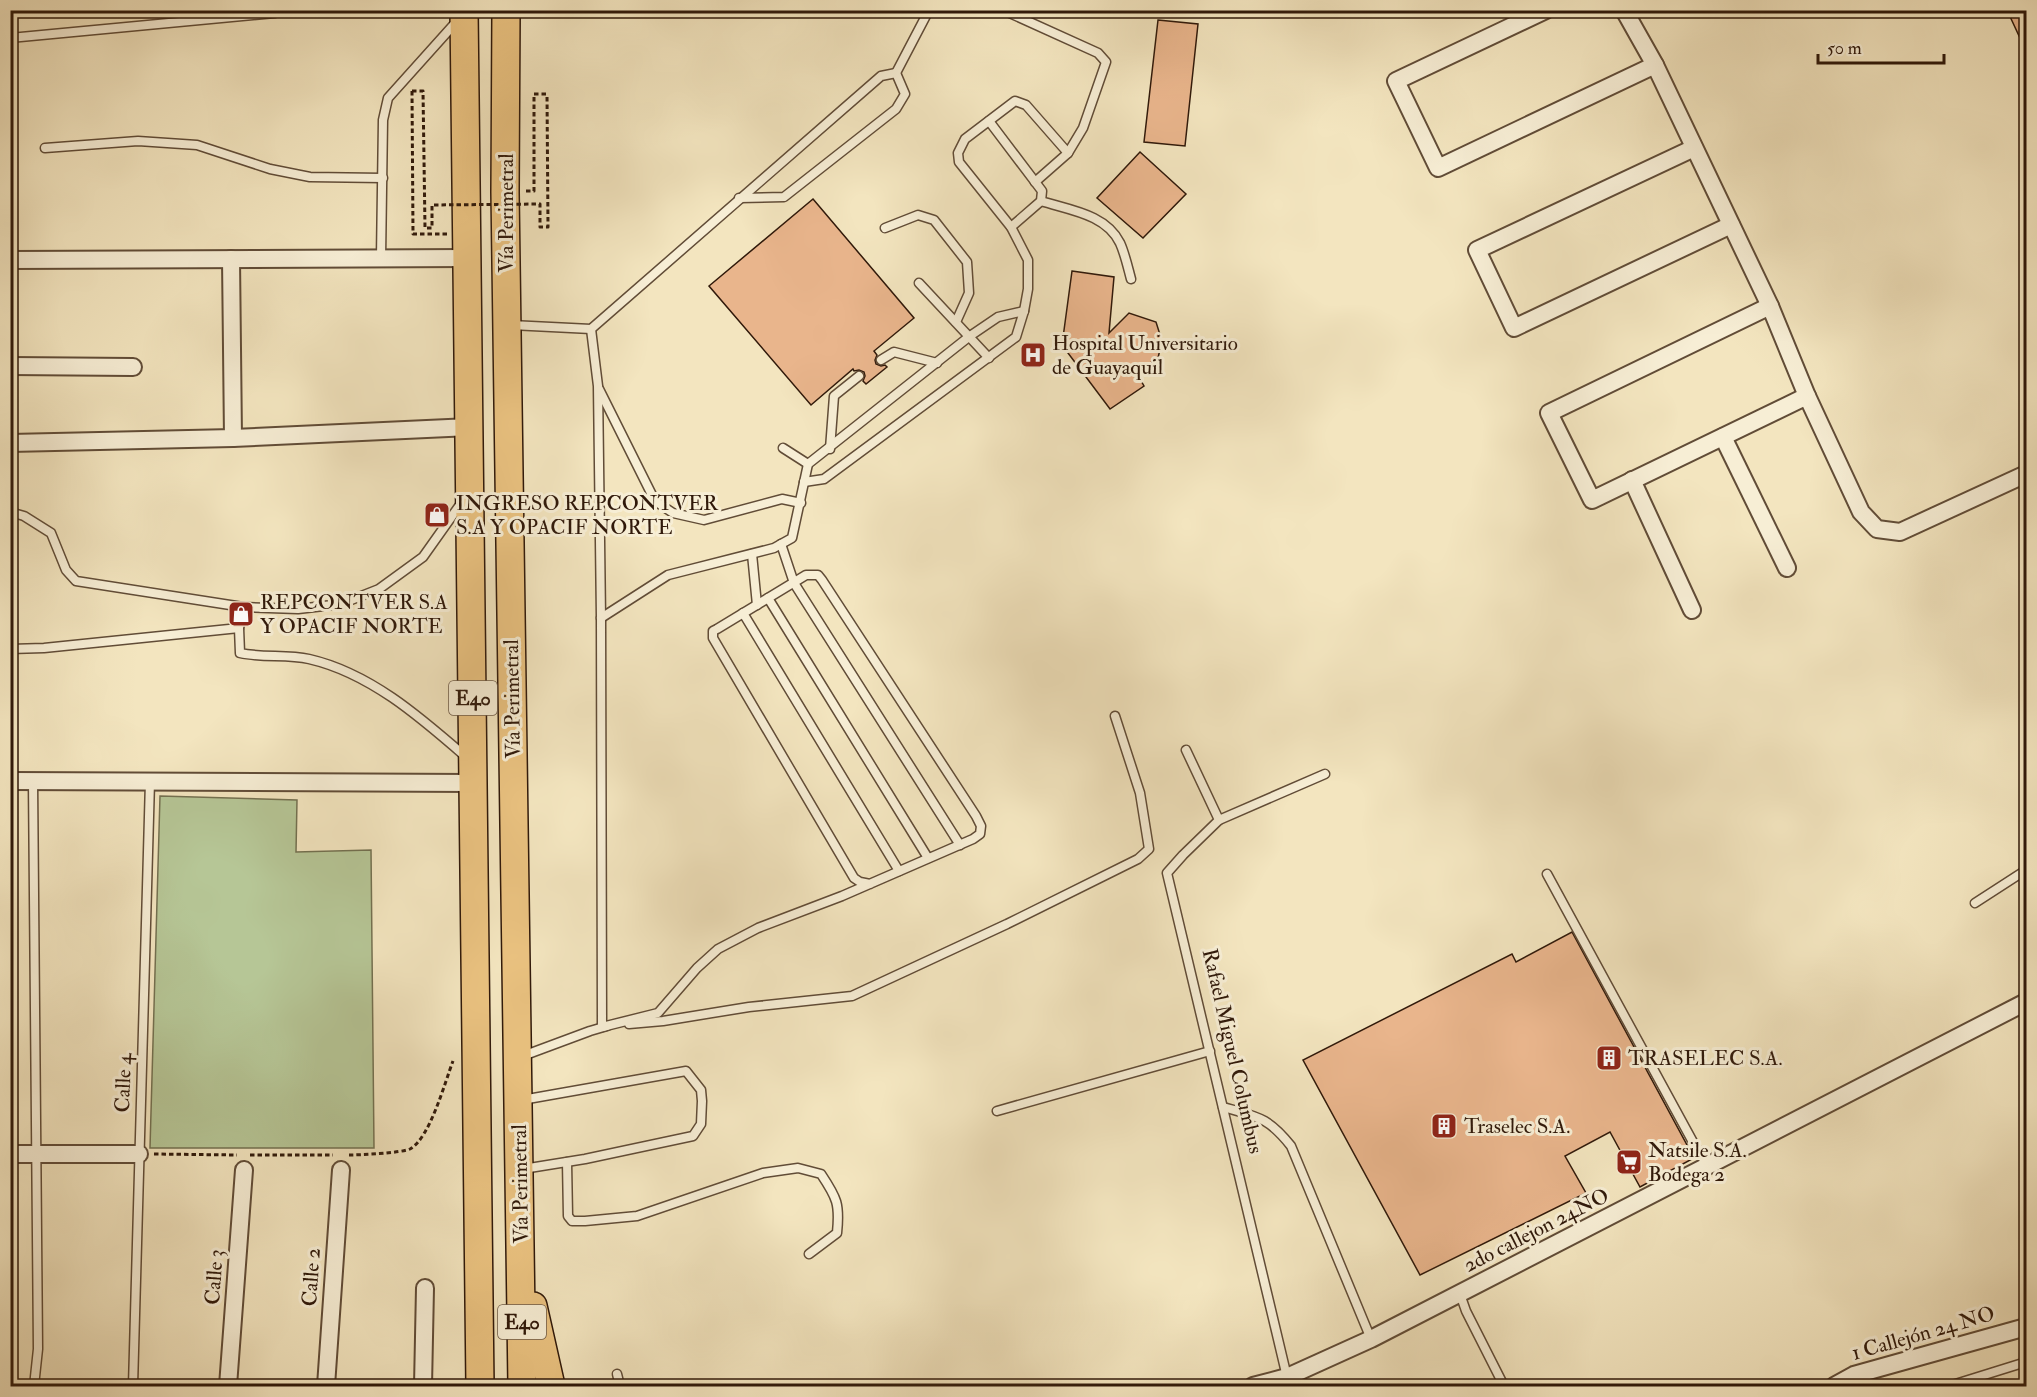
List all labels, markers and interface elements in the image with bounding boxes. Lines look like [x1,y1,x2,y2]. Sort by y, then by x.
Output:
scale bar [1818,27,1944,65]
text: 50 m [1827,37,1862,60]
street label: Vía Perimetral [493,153,520,273]
place label: Hospital Universitario de Guayaquil [1052,330,1238,381]
hospital icon: Hospital Universitario de Guayaquil [1018,340,1048,370]
place label: INGRESO REPCONTVER S.A Y OPACIF NORTE [456,490,719,541]
shop icon: INGRESO REPCONTVER S.A Y OPACIF NORTE [422,500,452,530]
place label: REPCONTVER S.A Y OPACIF NORTE [260,589,448,640]
shop icon: REPCONTVER S.A Y OPACIF NORTE [226,599,256,629]
street label: Vía Perimetral [498,638,527,759]
road number: E40 [449,681,497,715]
street label: Rafael Miguel Columbus [1196,946,1269,1156]
building icon: TRASELEC S.A. [1594,1043,1624,1073]
place label: TRASELEC S.A. [1628,1045,1782,1072]
street label: Calle 4 [109,1051,138,1113]
building icon: Traselec S.A. [1429,1111,1459,1141]
place label: Traselec S.A. [1464,1113,1570,1140]
street label: Vía Perimetral [506,1123,535,1244]
place label: Natsile S.A. Bodega 2 [1648,1137,1747,1188]
supermarket icon: Natsile S.A. Bodega 2 [1614,1147,1644,1177]
street label: 2do callejon 24NO [1459,1182,1614,1279]
street label: Calle 2 [296,1247,327,1307]
street label: Calle 3 [199,1248,230,1306]
street label: 1 Callejón 24 NO [1849,1300,1998,1367]
road number: E40 [498,1305,546,1339]

